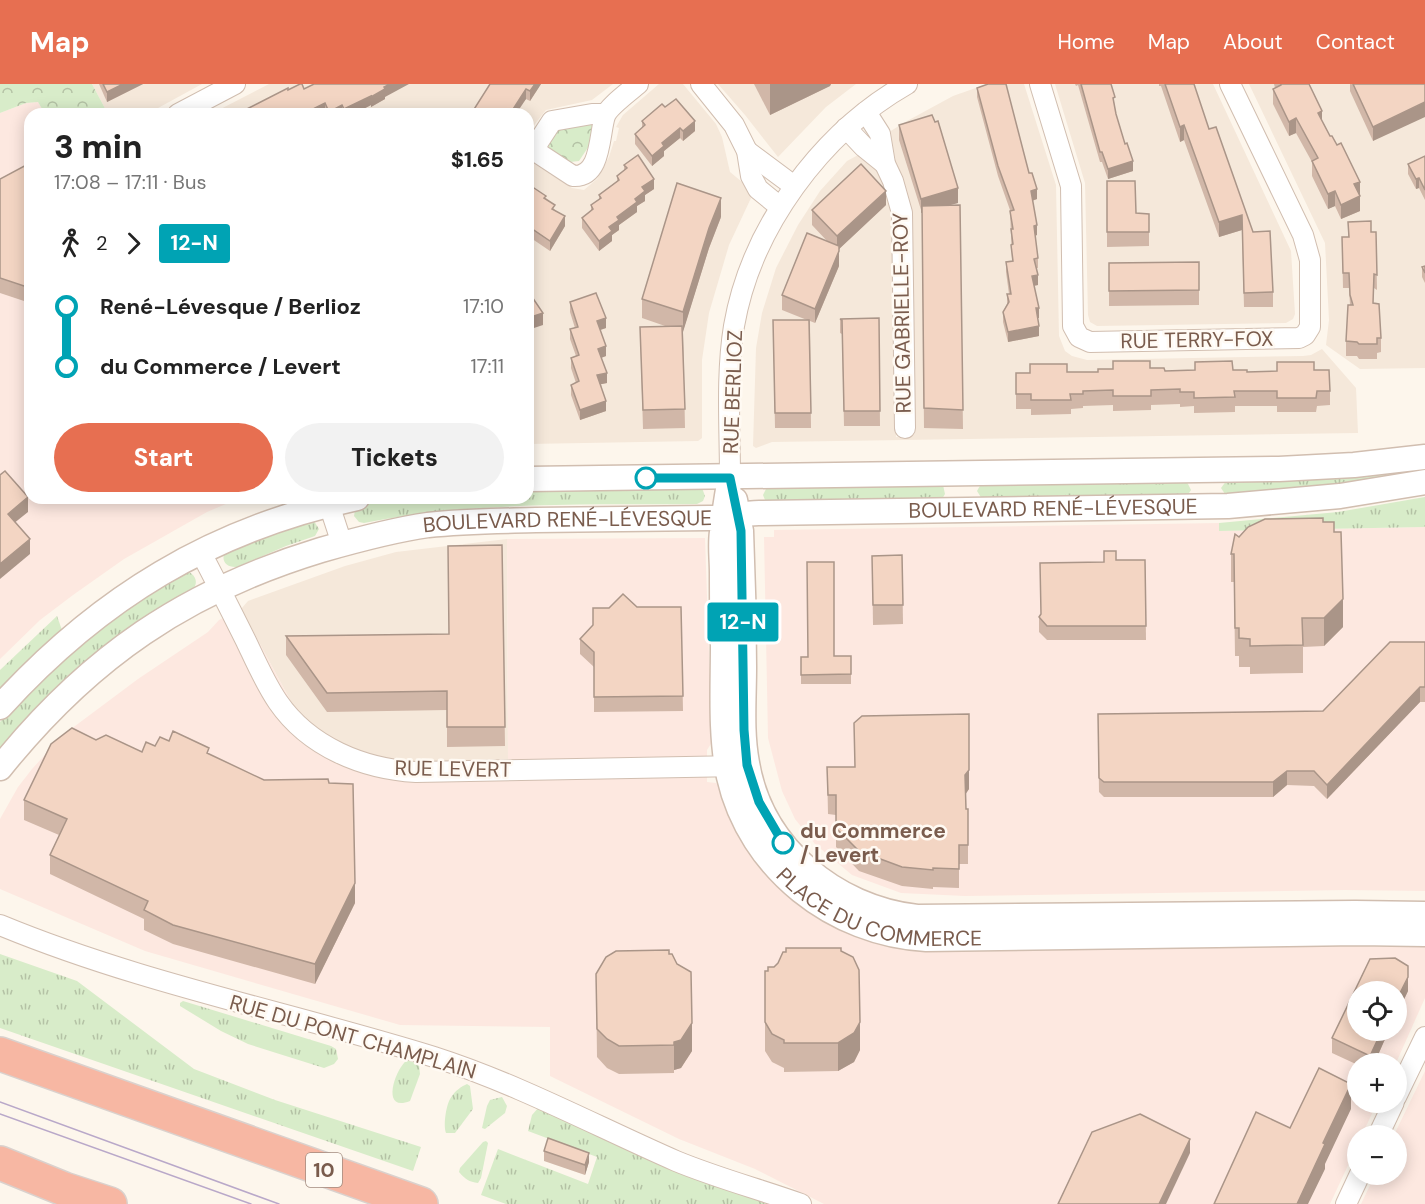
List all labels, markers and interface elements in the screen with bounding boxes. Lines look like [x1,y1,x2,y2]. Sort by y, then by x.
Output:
text: Map [30,24,90,61]
text: Home [1057,28,1115,56]
text: Map [1148,28,1190,56]
text: About [1223,28,1283,56]
text: Contact [1316,28,1395,56]
text: 3 min [54,125,142,168]
text: $1.65 [451,145,504,174]
text: 17:08 – 17:11 · Bus [54,169,206,195]
street label: RUE GABRIELLE-ROY [886,212,918,414]
icon: walk [54,227,87,260]
icon: forward [117,227,150,260]
text: 12-N [171,229,218,257]
text: 2 [96,230,108,256]
text: René-Lévesque / Berlioz [100,292,361,321]
text: 17:10 [463,293,504,319]
street label: RUE TERRY-FOX [1120,325,1274,355]
street label: RUE BERLIOZ [717,329,749,455]
text: du Commerce / Levert [100,352,341,381]
text: 17:11 [471,353,504,379]
button: Start [54,423,273,492]
button: Tickets [285,423,504,492]
unlabelled marker [635,467,657,489]
street label: BOULEVARD RENÉ-LÉVESQUE [908,492,1198,525]
street label: BOULEVARD RENÉ-LÉVESQUE [421,504,712,539]
line badge: 12-N [701,602,785,642]
text: 12-N [719,608,767,636]
street label: RUE LEVERT [394,754,512,784]
place label: du Commerce / Levert [800,817,946,869]
marker: du Commerce / Levert [772,832,794,854]
street label: PLACE DU COMMERCE [770,862,982,953]
map controls [1347,981,1407,1185]
button: locate [1347,981,1407,1041]
street label: RUE DU PONT CHAMPLAIN [226,988,480,1086]
button: + [1347,1053,1407,1113]
button: − [1347,1125,1407,1185]
road number: 10 [306,1153,342,1187]

